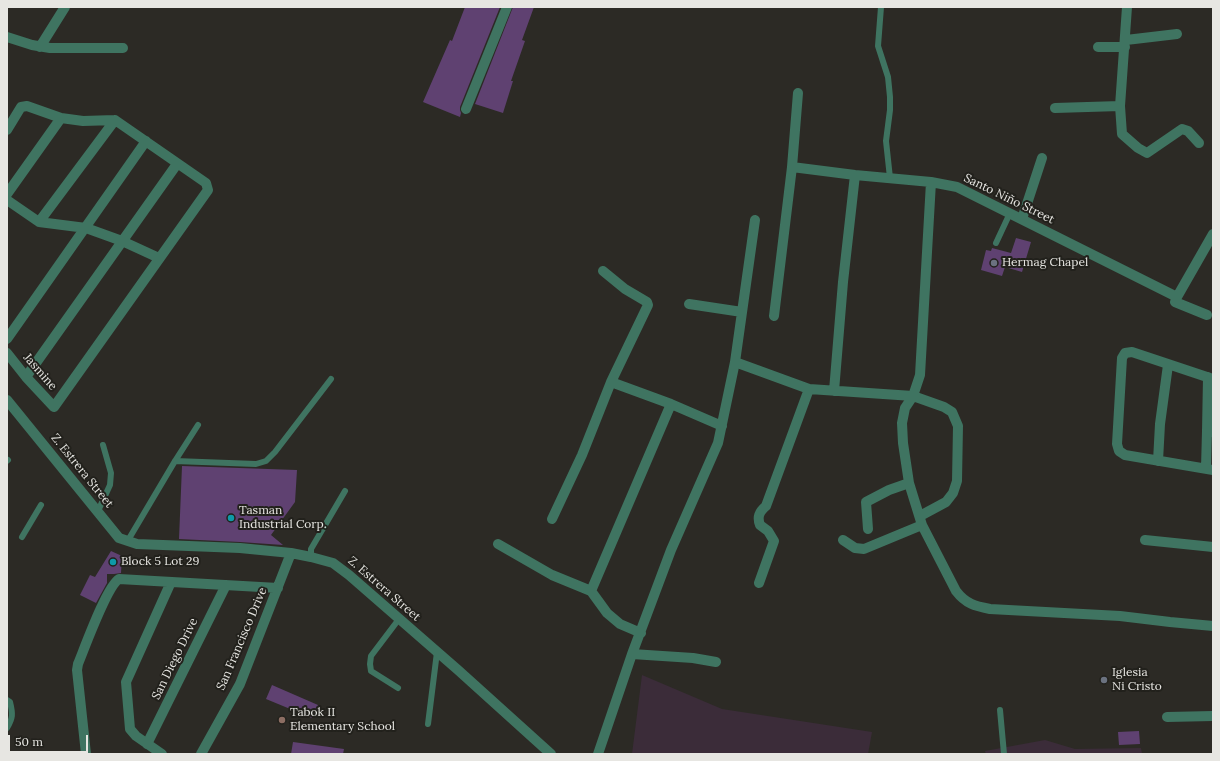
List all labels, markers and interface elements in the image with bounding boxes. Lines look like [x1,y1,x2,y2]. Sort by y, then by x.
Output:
street label: Santo Niño Street [961,171,1057,227]
place label: Hermag Chapel [1002,256,1088,270]
marker: Hermag Chapel [989,258,999,268]
street label: Jasmine [20,351,60,393]
street label: Z. Estrera Street [48,431,116,511]
place label: Tasman Industrial Corp. [239,504,327,532]
marker: Tasman Industrial Corp. [226,513,236,523]
street label: Z. Estrera Street [345,554,423,624]
place label: Block 5 Lot 29 [121,555,199,569]
marker: Block 5 Lot 29 [108,557,118,567]
street label: San Francisco Drive [214,585,270,693]
street label: San Diego Drive [149,616,201,702]
place label: Iglesia Ni Cristo [1112,666,1162,694]
marker: Iglesia Ni Cristo [1099,675,1109,685]
place label: Tabok II Elementary School [290,706,395,734]
marker: Tabok II Elementary School [277,715,287,725]
scale bar [10,727,90,753]
text: 50 m [15,734,43,749]

